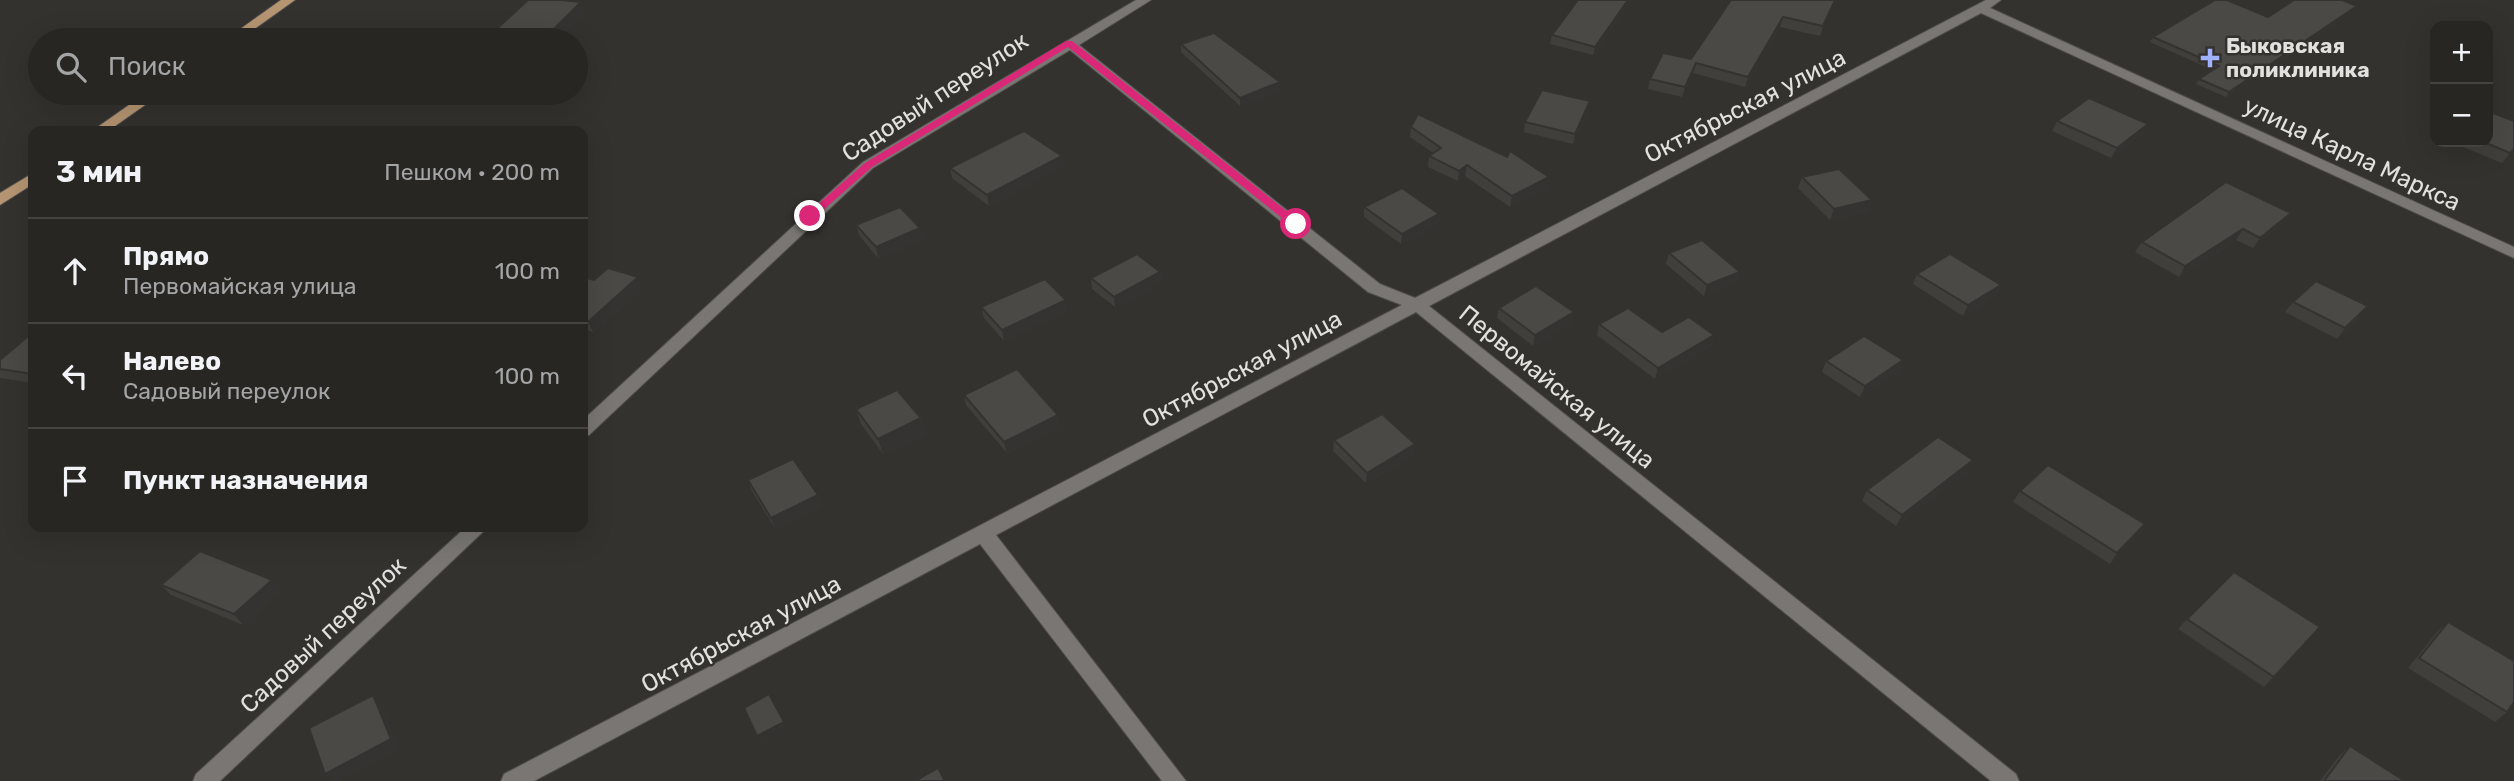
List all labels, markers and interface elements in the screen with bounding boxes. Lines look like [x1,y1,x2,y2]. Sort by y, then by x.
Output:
map controls [2430,21,2493,147]
button: + [2430,21,2493,84]
street label: Садовый переулок [837,26,1033,168]
search box [28,28,588,105]
place label: Быковская поликлиника [2226,33,2370,82]
street label: Октябрьская улица [1640,43,1850,169]
icon: search [52,48,90,86]
marker: Быковская поликлиника [2200,48,2220,68]
text: Поиск [108,51,186,82]
button: − [2430,84,2493,147]
street label: улица Карла Маркса [2239,91,2465,217]
text: 3 мин [56,154,142,190]
text: Пешком · 200 m [384,158,560,186]
route end [794,200,825,231]
route start [1280,208,1311,239]
text: Прямо [123,241,209,272]
icon: ahead [56,252,94,290]
text: 100 m [495,257,560,285]
text: Первомайская улица [123,272,357,300]
street label: Первомайская улица [1453,299,1661,475]
street label: Октябрьская улица [1137,305,1347,433]
text: Налево [123,346,221,377]
icon: left [56,357,94,395]
text: 100 m [495,362,560,390]
text: Садовый переулок [123,377,330,405]
icon: arrive [56,462,94,500]
text: Пункт назначения [123,465,368,496]
street label: Садовый переулок [234,551,412,719]
street label: Октябрьская улица [636,570,846,698]

